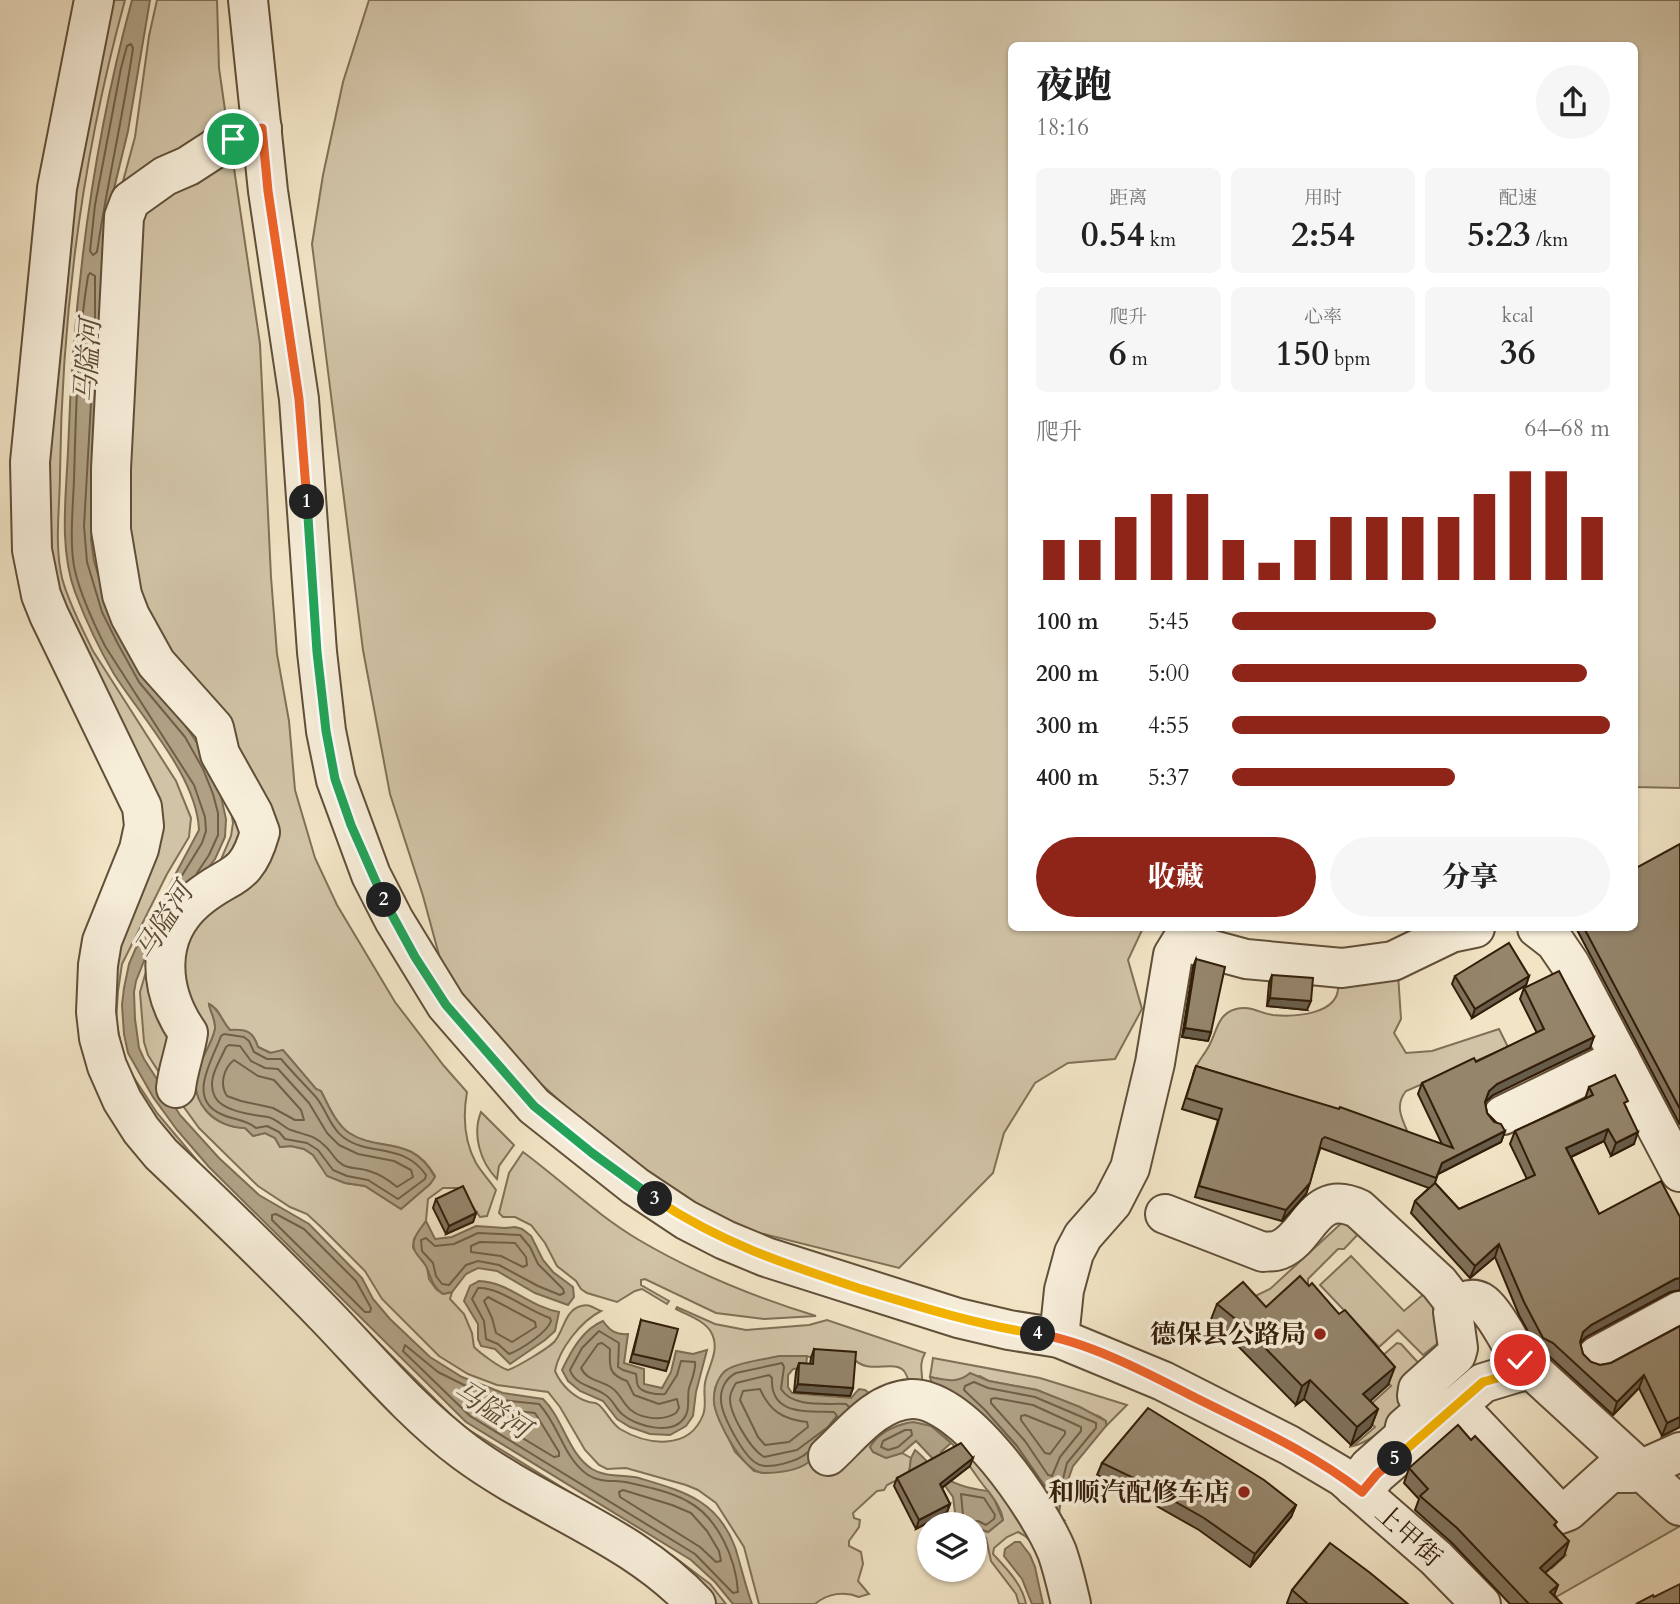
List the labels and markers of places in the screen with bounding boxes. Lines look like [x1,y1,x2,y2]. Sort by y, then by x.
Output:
pin [203,109,263,169]
pin: 1 [290,484,324,520]
pin: 2 [366,883,402,918]
pin: 3 [638,1182,672,1216]
pin: 4 [1020,1316,1056,1352]
place label: 德保县公路局 [1150,1317,1306,1352]
marker: 德保县公路局 [1312,1326,1328,1342]
pin [1490,1330,1550,1390]
pin: 5 [1378,1442,1412,1476]
place label: 和顺汽配修车店 [1048,1475,1230,1510]
marker: 和顺汽配修车店 [1236,1484,1252,1500]

